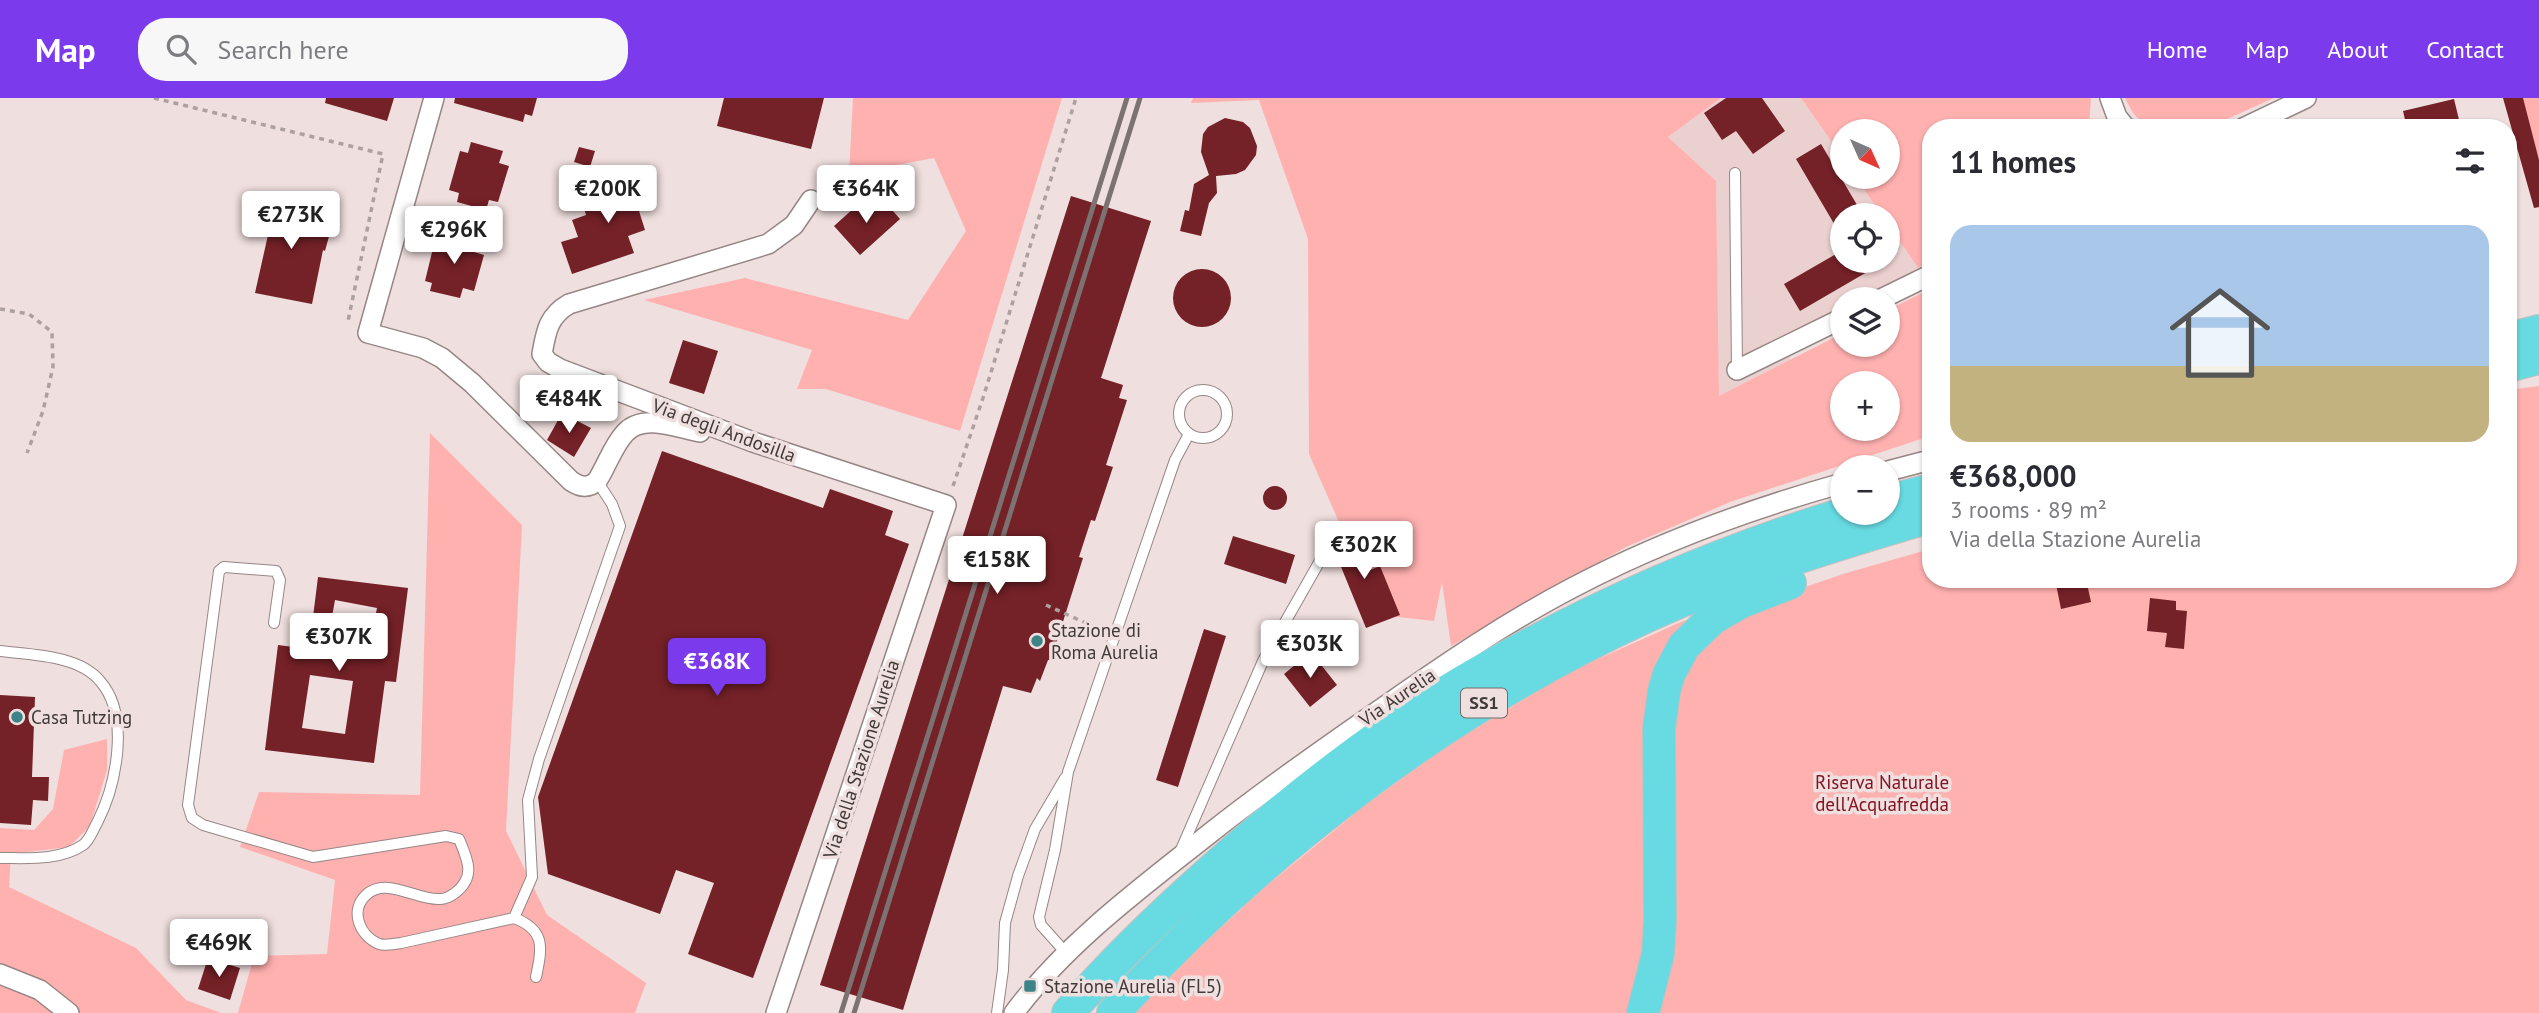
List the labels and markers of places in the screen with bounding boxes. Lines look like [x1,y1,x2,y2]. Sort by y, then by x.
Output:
pin: €200K [559,166,657,225]
pin: €364K [817,166,915,225]
pin: €273K [242,192,340,251]
pin: €296K [405,206,503,266]
pin: €484K [520,376,618,435]
pin: €302K [1315,522,1413,581]
pin: €158K [948,536,1046,596]
pin: €307K [290,614,388,673]
place label: Stazione di Roma Aurelia [1051,618,1158,664]
pin: €303K [1261,620,1359,680]
marker: Stazione di Roma Aurelia [1029,633,1045,649]
pin: €368K [668,638,766,698]
place label: Casa Tutzing [31,705,132,729]
marker: Casa Tutzing [9,709,25,725]
pin: €469K [170,920,268,979]
place label: Stazione Aurelia (FL5) [1044,974,1221,998]
marker: Stazione Aurelia (FL5) [1022,978,1038,994]

